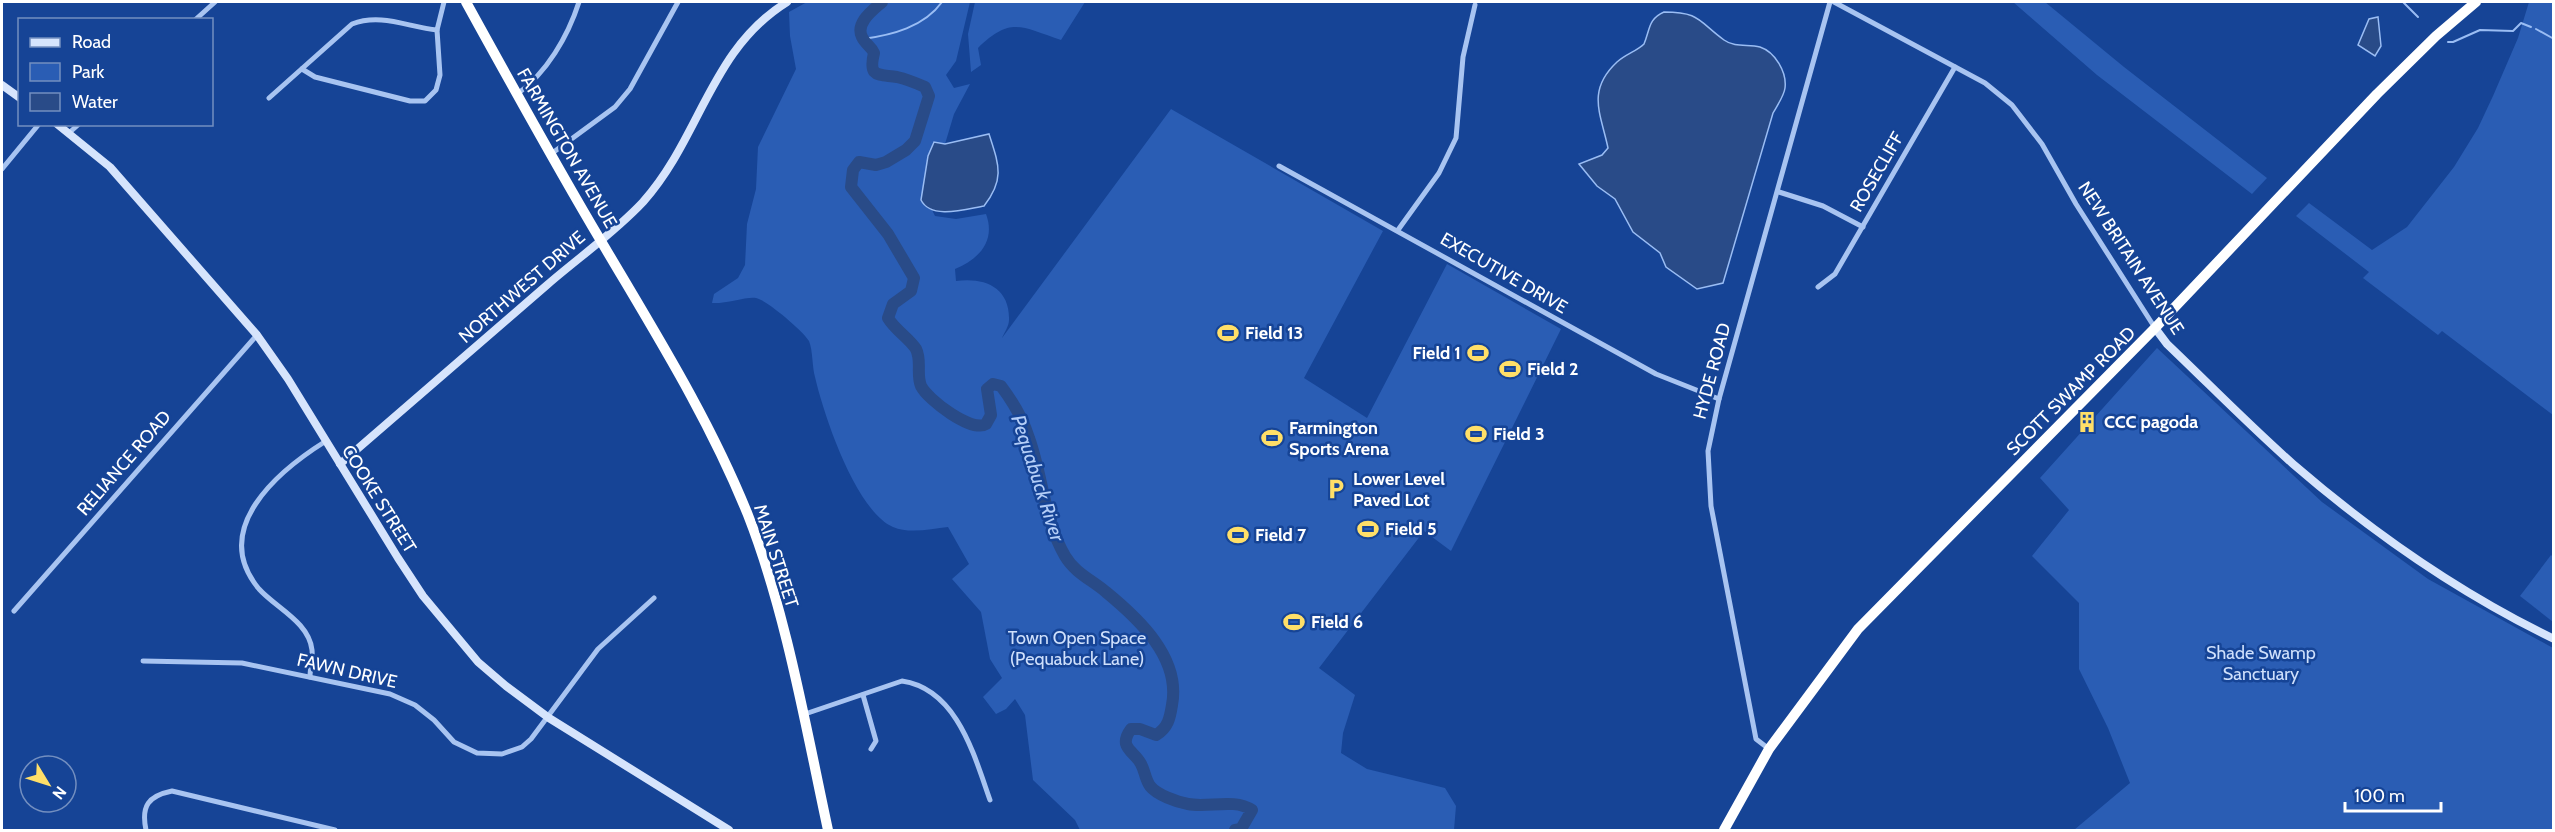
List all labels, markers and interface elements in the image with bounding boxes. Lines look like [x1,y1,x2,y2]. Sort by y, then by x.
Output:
legend [18,18,213,126]
text: Road [72,31,111,53]
text: Park [72,61,105,83]
street label: FARMINGTON AVENUE [512,64,622,232]
text: Water [72,91,118,113]
street label: ROSECLIFF [1845,128,1909,216]
street label: NEW BRITAIN AVENUE [2073,177,2189,339]
street label: NORTHWEST DRIVE [454,226,590,348]
street label: EXECUTIVE DRIVE [1436,228,1572,318]
street label: HYDE ROAD [1689,320,1735,422]
sports icon: Field 13 [1216,321,1240,345]
place label: Field 13 [1245,322,1303,344]
street label: SCOTT SWAMP ROAD [2002,322,2140,460]
sports icon: Field 1 [1466,341,1490,365]
place label: Field 1 [1412,342,1461,364]
sports icon: Field 2 [1498,357,1522,381]
place label: Field 2 [1527,358,1578,380]
street label: RELIANCE ROAD [72,406,176,520]
building icon: CCC pagoda [2075,410,2099,434]
place label: CCC pagoda [2104,411,2198,433]
water label: Pequabuck River [1006,412,1070,545]
place label: Farmington Sports Arena [1289,417,1389,460]
sports icon: Field 3 [1464,422,1488,446]
place label: Field 3 [1493,423,1545,445]
sports icon: Farmington Sports Arena [1260,426,1284,450]
street label: COOKE STREET [337,441,421,557]
place label: Lower Level Paved Lot [1353,468,1445,511]
parking icon: Lower Level Paved Lot [1324,477,1348,501]
street label: MAIN STREET [749,501,803,611]
sports icon: Field 5 [1356,517,1380,541]
place label: Field 5 [1385,518,1437,540]
sports icon: Field 7 [1226,523,1250,547]
place label: Field 7 [1255,524,1307,546]
sports icon: Field 6 [1282,610,1306,634]
place label: Field 6 [1311,611,1363,633]
park label: Town Open Space (Pequabuck Lane) [1008,627,1146,670]
park label: Shade Swamp Sanctuary [2206,642,2316,685]
street label: FAWN DRIVE [295,649,399,693]
north arrow [18,754,78,814]
scale bar [2345,775,2441,813]
text: N [48,783,70,803]
text: 100 m [2354,785,2405,807]

